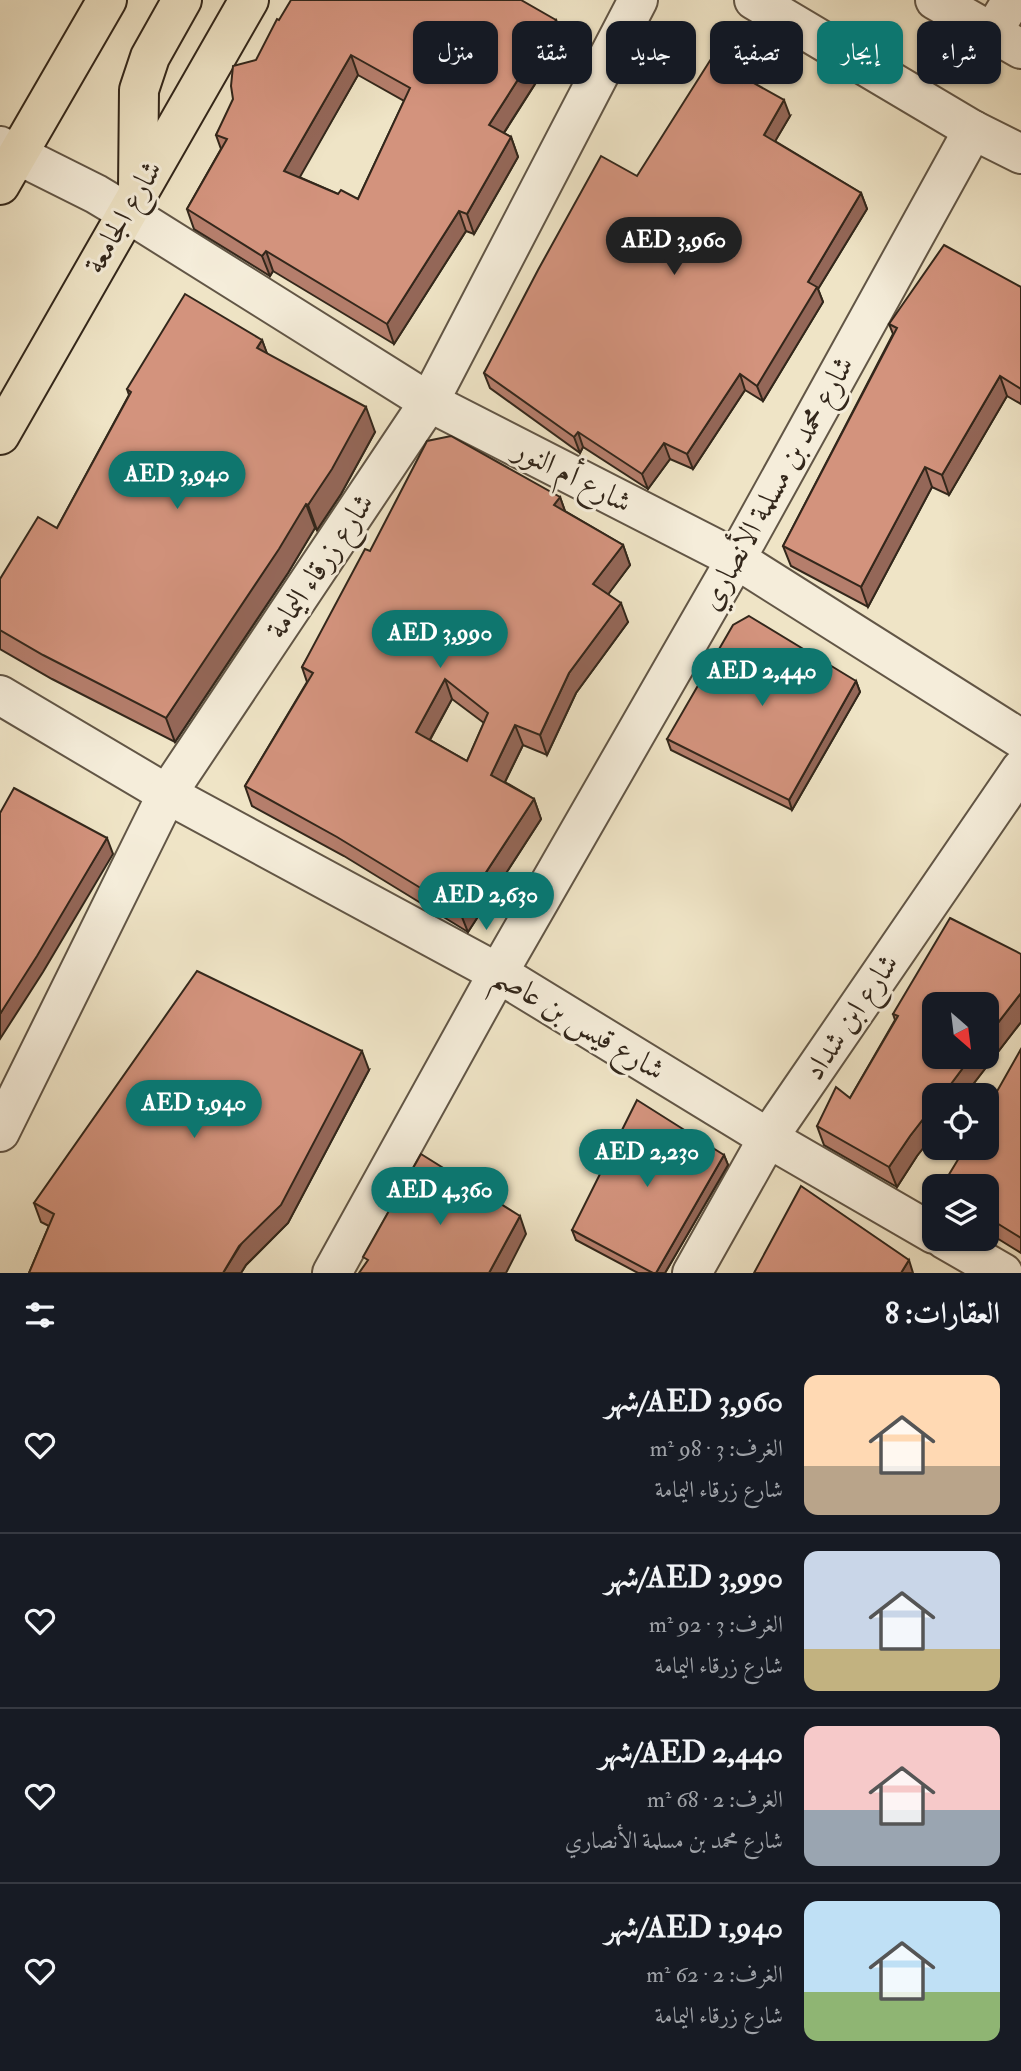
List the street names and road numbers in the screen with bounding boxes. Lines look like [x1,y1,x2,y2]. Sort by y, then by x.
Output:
street label: شارع الجامعة [76,154,175,283]
street label: شارع محمد بن مسلمة الأنصاري [689,348,867,619]
street label: شارع أم النور [502,427,639,527]
street label: شارع زرقاء اليمامة [258,486,387,649]
street label: شارع ابن شداد [795,947,912,1091]
street label: شارع قيس بن عاصم [481,957,671,1097]

